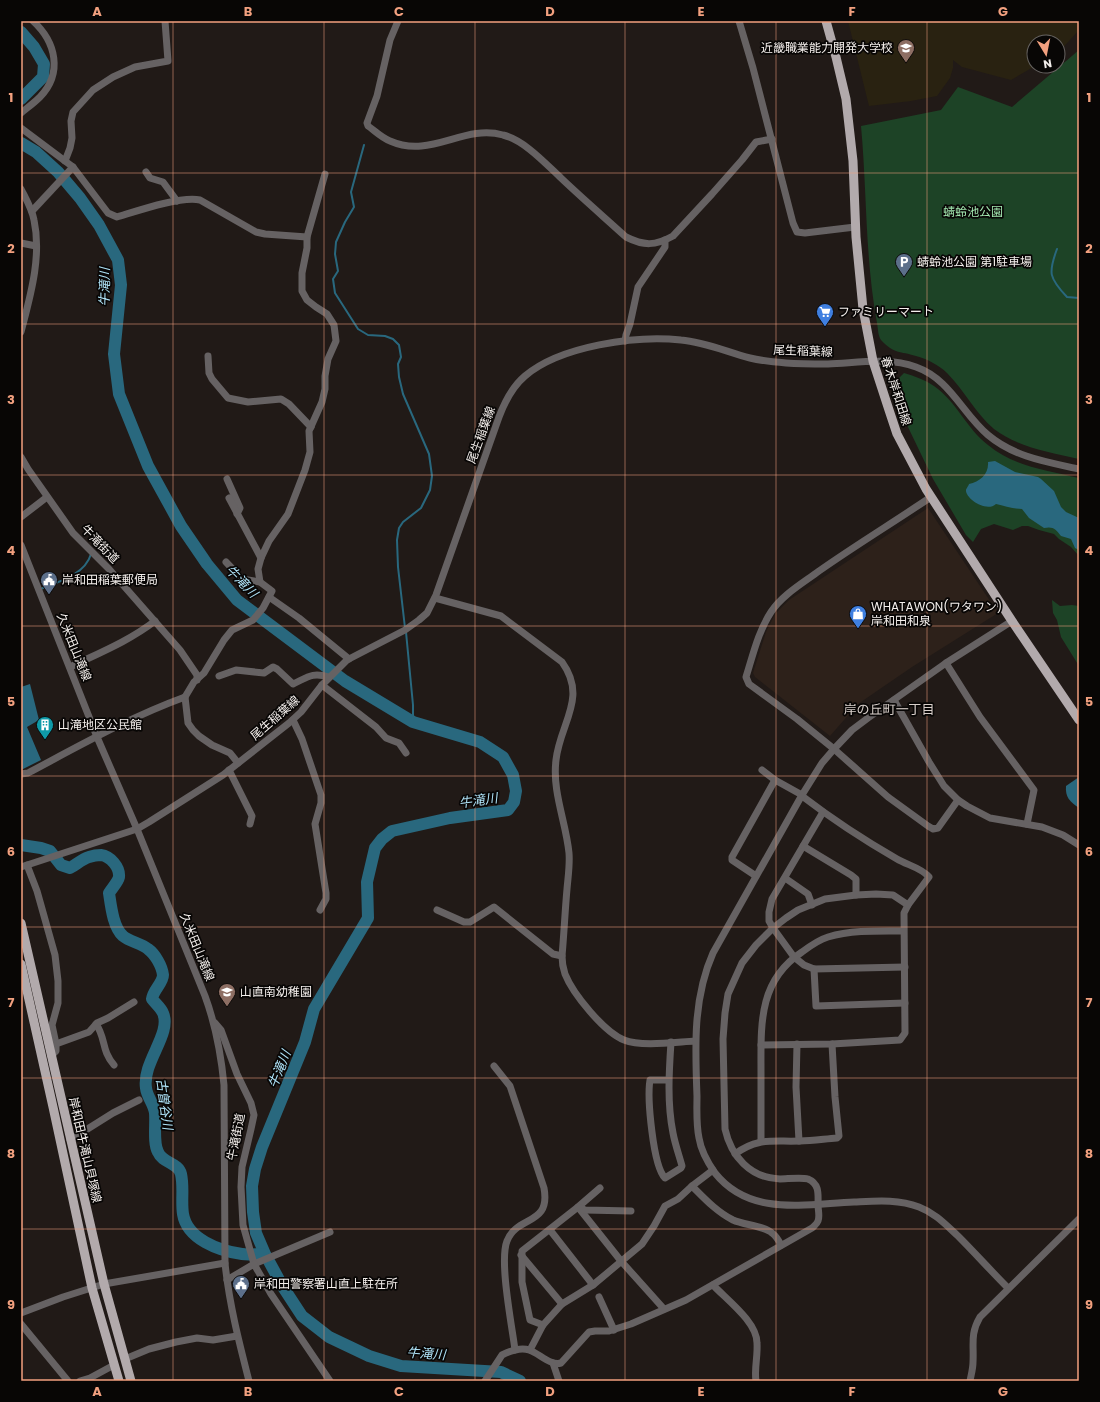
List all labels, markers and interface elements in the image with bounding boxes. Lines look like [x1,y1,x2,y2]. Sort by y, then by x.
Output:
text: A [92,2,102,21]
text: B [244,2,253,21]
text: C [394,2,404,21]
text: D [545,2,555,21]
text: E [697,2,705,21]
text: F [848,2,856,21]
text: G [998,2,1008,21]
north arrow [1026,34,1066,74]
school or university icon: 近畿職業能力開発大学校 [896,38,916,63]
place label: 近畿職業能力開発大学校 [761,39,893,56]
text: N [1042,55,1053,72]
text: 1 [9,88,13,107]
text: 1 [1087,88,1091,107]
park label: 蜻蛉池公園 [943,203,1003,220]
text: 2 [7,239,15,258]
text: 2 [1085,239,1093,258]
parking icon: 蜻蛉池公園 第1駐車場 [894,252,914,277]
place label: 蜻蛉池公園 第1駐車場 [917,253,1032,270]
water label: 牛滝川 [95,265,114,307]
supermarket icon: ファミリーマート [815,302,835,327]
place label: ファミリーマート [838,303,934,320]
street label: 尾生稲葉線 [773,341,833,360]
street label: 春木岸和田線 [877,354,916,428]
text: 3 [7,390,15,409]
text: 3 [1085,390,1093,409]
street label: 尾生稲葉線 [462,404,499,466]
street label: 牛滝街道 [78,520,123,567]
text: 4 [7,541,16,560]
text: 4 [1085,541,1094,560]
water label: 牛滝川 [221,561,263,603]
public building icon: 岸和田稲葉郵便局 [39,570,59,595]
place label: 岸和田稲葉郵便局 [62,571,158,588]
place label: WHATAWON(ワタワン) 岸和田和泉 [871,598,1002,629]
shop icon: WHATAWON(ワタワン) 岸和田和泉 [848,604,868,629]
street label: 久米田山滝線 [53,610,96,683]
text: 5 [7,692,15,711]
street label: 尾生稲葉線 [246,692,303,744]
text: 5 [1085,692,1093,711]
district label: 岸の丘町一丁目 [843,700,935,719]
building icon: 山滝地区公民館 [35,715,55,740]
place label: 山滝地区公民館 [58,716,142,733]
water label: 牛滝川 [457,788,501,813]
text: 6 [7,842,15,861]
text: 6 [1085,842,1093,861]
street label: 久米田山滝線 [176,910,219,983]
school or university icon: 山直南幼稚園 [217,982,237,1007]
place label: 山直南幼稚園 [240,983,312,1000]
text: 7 [8,993,15,1012]
text: 7 [1086,993,1093,1012]
water label: 牛滝川 [263,1046,296,1091]
water label: 古曽谷川 [151,1077,178,1133]
street label: 岸和田牛滝山貝塚線 [65,1095,106,1204]
street label: 牛滝街道 [223,1112,248,1162]
text: 8 [7,1144,15,1163]
text: 8 [1085,1144,1093,1163]
public building icon: 岸和田警察署山直上駐在所 [231,1274,251,1299]
place label: 岸和田警察署山直上駐在所 [254,1275,398,1292]
text: 9 [7,1295,15,1314]
text: 9 [1085,1295,1093,1314]
water label: 牛滝川 [406,1343,448,1364]
text: A [92,1382,102,1401]
text: B [244,1382,253,1401]
text: C [394,1382,404,1401]
text: D [545,1382,555,1401]
text: E [697,1382,705,1401]
text: F [848,1382,856,1401]
text: G [998,1382,1008,1401]

